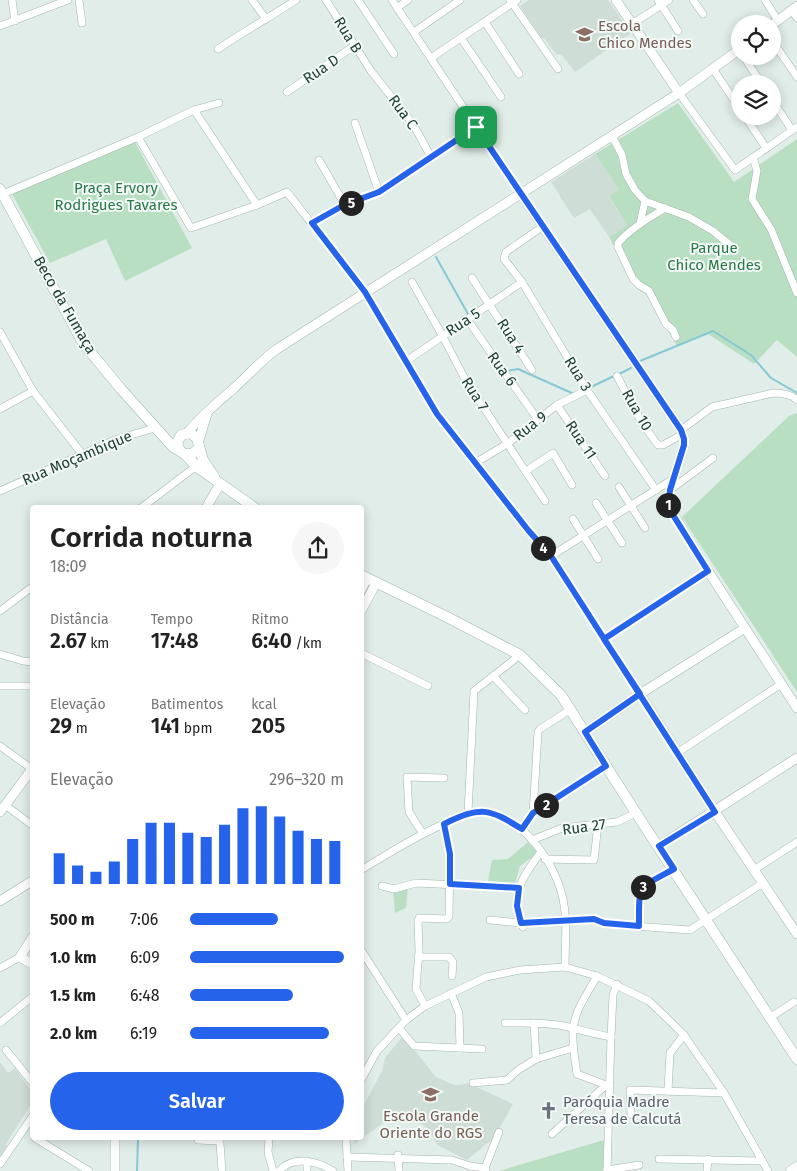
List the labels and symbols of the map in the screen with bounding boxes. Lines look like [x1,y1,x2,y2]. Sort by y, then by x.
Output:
street label: Rua B [330,14,366,56]
place label: Escola Chico Mendes [598,17,692,52]
school or university icon: Escola Chico Mendes [574,25,594,45]
street label: Rua D [300,50,342,88]
street label: Rua C [384,91,422,133]
pin [455,106,497,148]
park label: Praça Ervory Rodrigues Tavares [55,179,177,214]
pin: 5 [338,190,364,216]
park label: Parque Chico Mendes [667,239,761,274]
street label: Beco da Fumaça [30,253,100,357]
street label: Rua 5 [442,304,484,340]
street label: Rua 4 [493,315,529,357]
street label: Rua 6 [484,348,520,390]
street label: Rua 3 [560,353,596,395]
street label: Rua 7 [458,374,493,415]
street label: Rua 10 [618,386,656,434]
street label: Rua 9 [510,407,551,445]
street label: Rua 11 [562,417,600,463]
street label: Rua Moçambique [19,427,135,489]
pin: 1 [656,492,680,518]
pin: 4 [530,536,556,560]
pin: 2 [534,792,558,818]
street label: Rua 27 [561,815,607,839]
pin: 3 [630,874,656,900]
school or university icon: Escola Grande Oriente do RGS [421,1085,441,1105]
place label: Paróquia Madre Teresa de Calcutá [563,1093,682,1128]
church icon: Paróquia Madre Teresa de Calcutá [539,1101,559,1121]
place label: Escola Grande Oriente do RGS [380,1107,483,1142]

